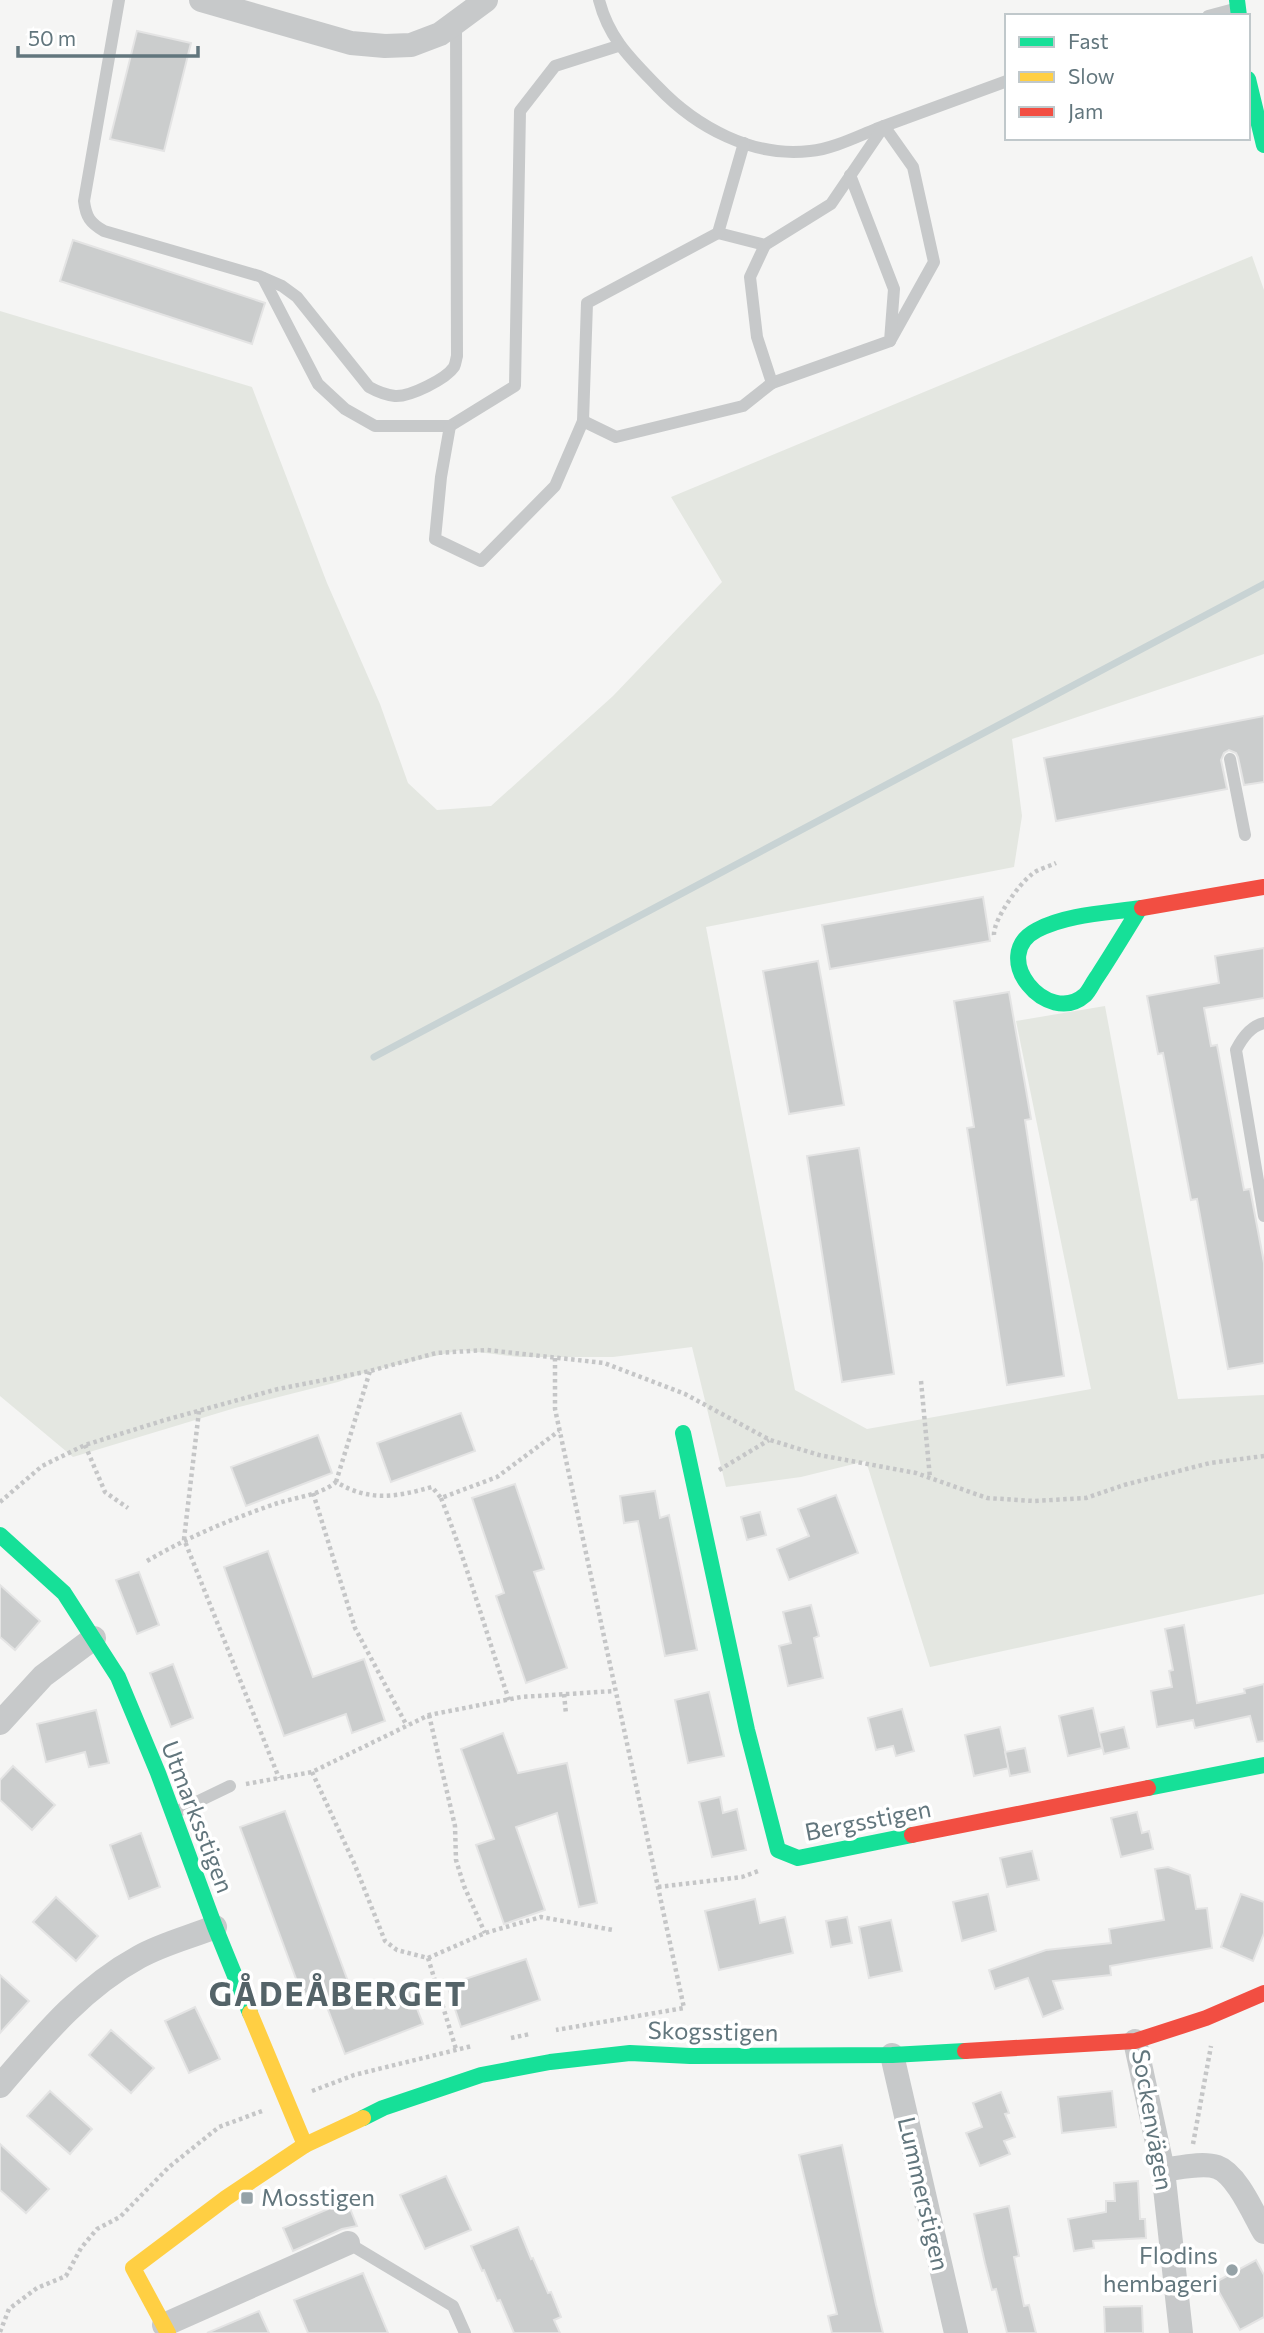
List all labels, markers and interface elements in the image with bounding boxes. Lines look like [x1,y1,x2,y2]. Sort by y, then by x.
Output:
scale bar [18,14,198,58]
legend [1005,14,1250,140]
text: 50 m [28,25,76,50]
text: Fast [1068,28,1109,53]
text: Slow [1068,63,1115,88]
text: Jam [1068,98,1103,123]
street label: Utmarksstigen [156,1736,241,1897]
street label: Bergsstigen [802,1793,933,1846]
district label: GÅDEÅBERGET [209,1972,467,2013]
street label: Skogsstigen [647,2015,779,2046]
street label: Sockenvägen [1127,2047,1180,2192]
street label: Lummerstigen [893,2114,956,2273]
place label: Mosstigen [261,2182,375,2211]
marker: Mosstigen [239,2190,255,2206]
place label: Flodins hembageri [1103,2240,1218,2297]
marker: Flodins hembageri [1224,2262,1240,2278]

